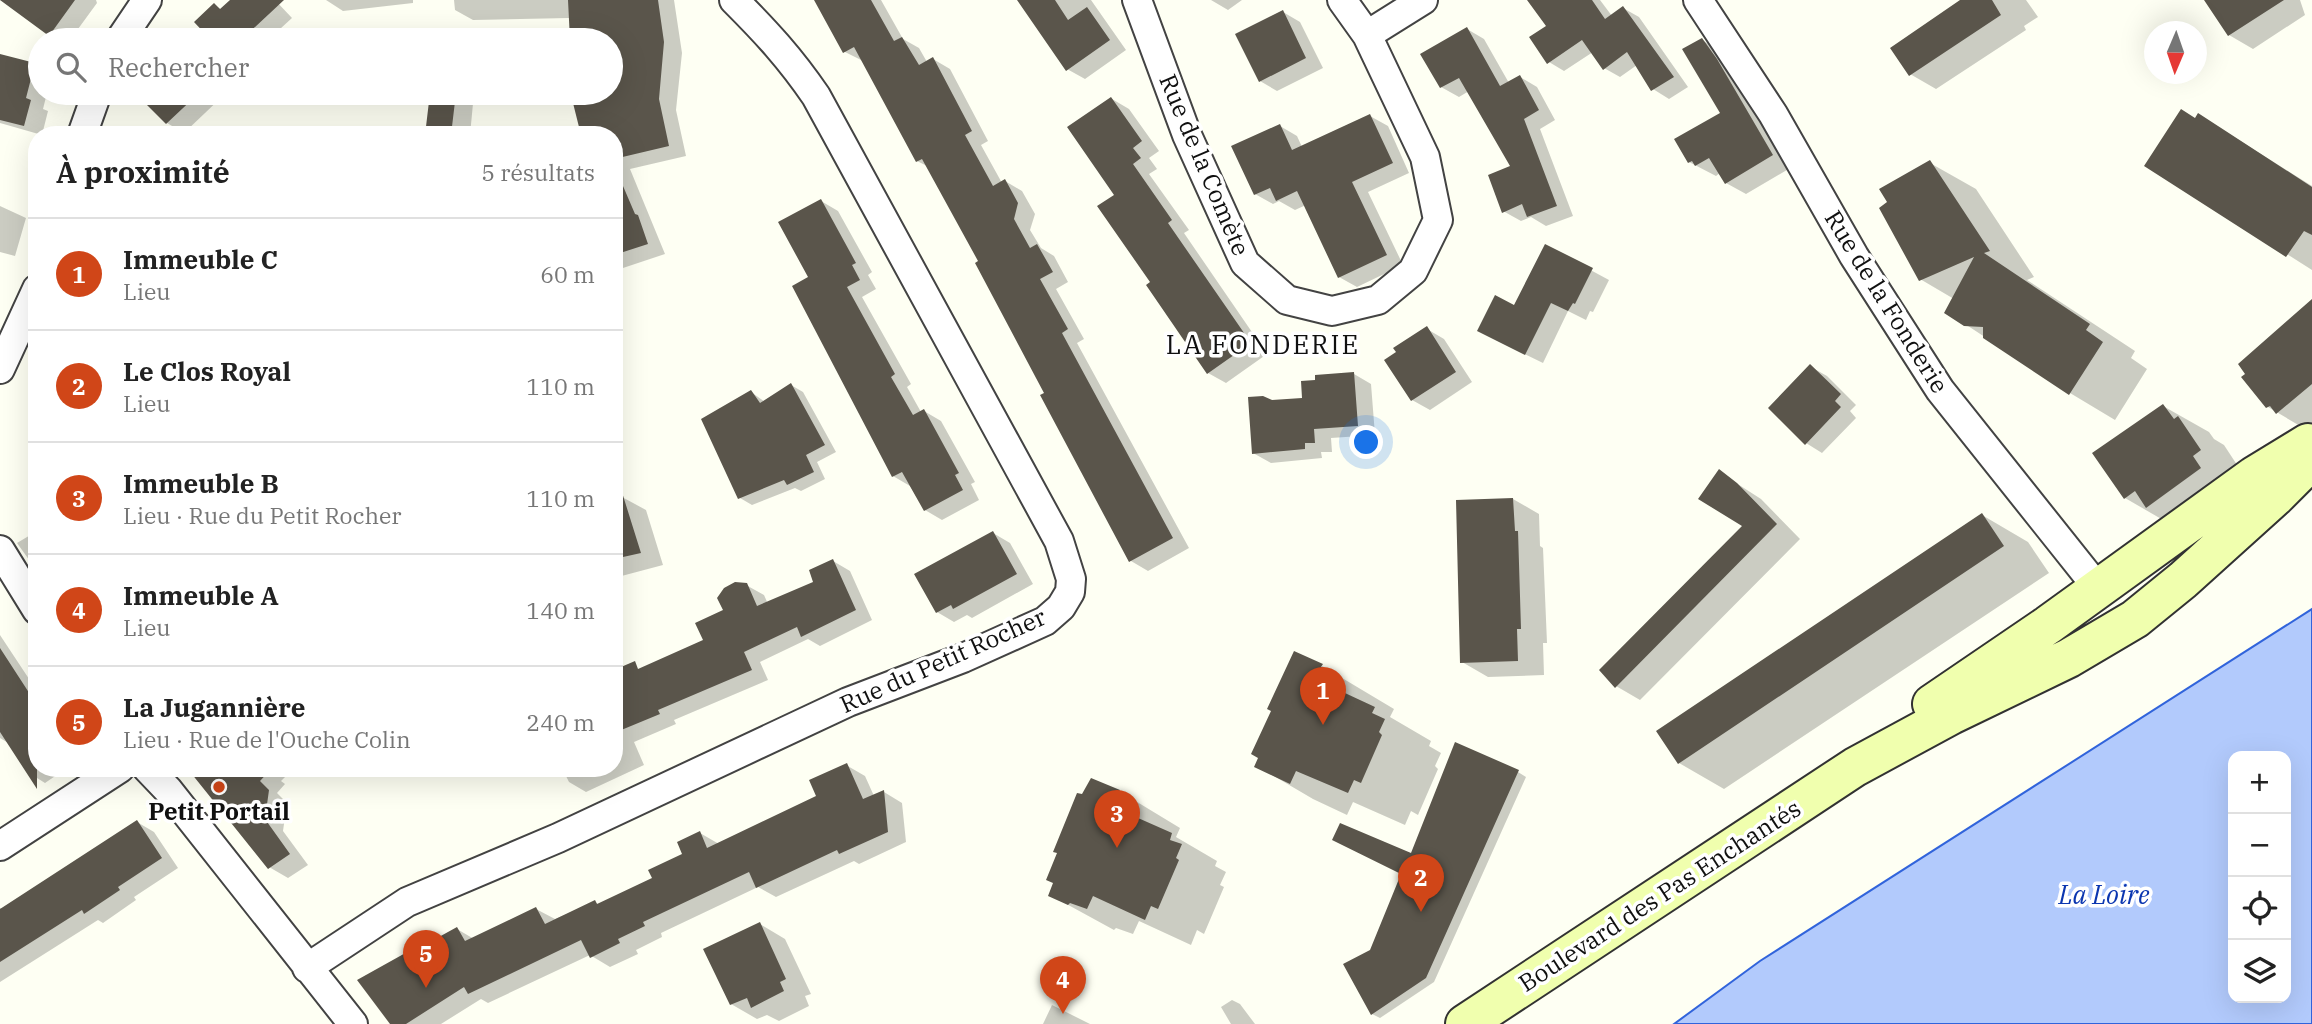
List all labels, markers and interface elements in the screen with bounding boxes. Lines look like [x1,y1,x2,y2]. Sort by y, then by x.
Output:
north arrow [2144,21,2207,84]
search box [28,28,623,105]
icon: search [52,48,90,86]
text: Rechercher [108,50,249,84]
street label: Rue de la Comète [1152,69,1258,260]
text: À proximité [56,152,230,191]
text: 5 résultats [481,157,595,187]
street label: Rue de la Fonderie [1818,204,1956,399]
text: Immeuble C [123,242,278,276]
text: 1 [72,259,86,289]
text: 60 m [540,259,595,289]
text: Lieu [123,276,170,306]
district label: LA FONDERIE [1166,327,1360,361]
text: Le Clos Royal [123,354,291,388]
text: 2 [72,371,86,401]
text: 110 m [526,371,595,401]
text: Lieu [123,388,170,418]
your location [1349,425,1383,459]
text: Immeuble B [123,466,279,500]
text: 3 [72,483,86,513]
text: 110 m [526,483,595,513]
text: Lieu · Rue du Petit Rocher [123,500,402,530]
text: Immeuble A [123,578,279,612]
text: 4 [72,595,86,625]
text: 140 m [526,595,595,625]
street label: Rue du Petit Rocher [835,600,1051,720]
text: Lieu [123,612,170,642]
pin: 1 [1300,667,1346,725]
text: La Jugannière [123,690,305,724]
text: 5 [72,707,86,737]
text: 240 m [526,707,595,737]
text: Lieu · Rue de l'Ouche Colin [123,724,411,754]
map controls [2228,751,2291,1003]
button: + [2228,751,2291,814]
marker: Petit Portail [211,779,227,795]
pin: 3 [1094,790,1140,848]
street label: Boulevard des Pas Enchantés [1512,792,1807,999]
place label: Petit Portail [148,795,290,827]
button: − [2228,814,2291,877]
pin: 2 [1398,854,1444,912]
water label: La Loire [2058,877,2150,911]
button: locate [2228,877,2291,940]
pin: 5 [403,930,449,988]
button: layers [2228,940,2291,1003]
pin: 4 [1040,956,1086,1014]

